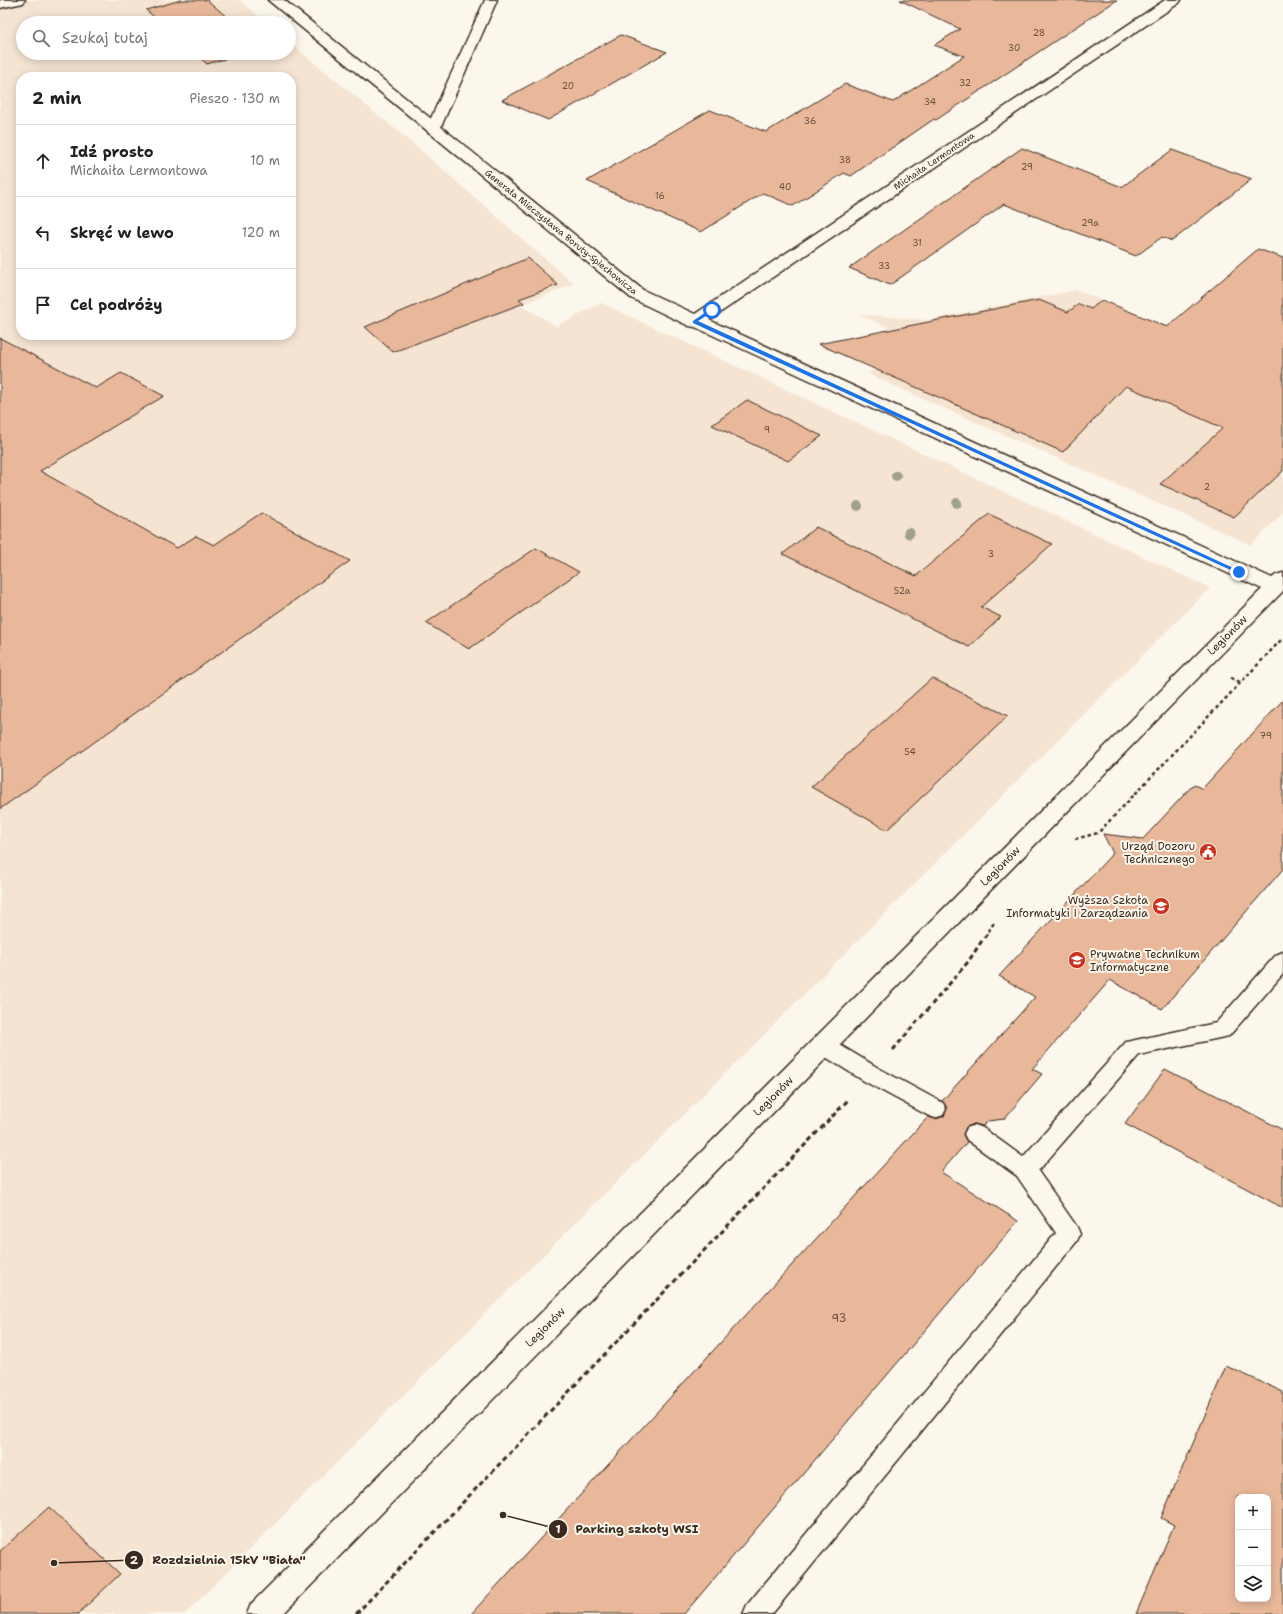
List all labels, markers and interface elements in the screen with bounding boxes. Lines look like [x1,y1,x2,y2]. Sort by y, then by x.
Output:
search box [16,16,296,60]
icon: search [30,27,52,49]
house number: 28 [1033,27,1045,39]
text: Szukaj tutaj [62,28,148,48]
house number: 30 [1008,42,1020,54]
house number: 32 [959,77,971,89]
house number: 20 [562,80,574,92]
text: 2 min [32,87,82,109]
text: Pieszo · 130 m [190,90,280,107]
house number: 34 [924,96,936,108]
house number: 36 [804,115,816,127]
street label: Michaiła Lermontowa [891,129,977,193]
text: Idź prosto [70,142,154,162]
icon: ahead [32,150,54,172]
text: 10 m [250,152,280,169]
house number: 38 [839,154,851,166]
house number: 29 [1021,161,1033,173]
text: Michaiła Lermontowa [70,162,208,179]
street label: Generała Mieczysława Boruty-Spiechowicza [482,167,640,298]
house number: 40 [779,181,791,193]
house number: 16 [655,190,665,202]
house number: 29a [1081,217,1099,229]
icon: left [32,222,54,244]
text: Skręć w lewo [70,223,174,243]
text: 120 m [242,224,280,241]
house number: 31 [912,237,922,249]
house number: 33 [878,260,890,272]
icon: arrive [32,294,54,316]
text: Cel podróży [70,295,162,315]
route start [703,301,721,319]
house number: 9 [764,424,770,436]
house number: 2 [1204,481,1210,493]
house number: 3 [988,548,994,560]
route end [1230,563,1248,581]
house number: 52a [894,585,911,597]
street label: Legionów [1204,612,1251,659]
house number: 79 [1260,730,1272,742]
house number: 54 [904,746,916,758]
place label: Urząd Dozoru Technicznego [1122,839,1195,867]
public building icon: Urząd Dozoru Technicznego [1198,842,1218,862]
street label: Legionów [977,843,1024,890]
place label: Wyższa Szkoła Informatyki i Zarządzania [1006,893,1148,921]
school or university icon: Wyższa Szkoła Informatyki i Zarządzania [1151,896,1171,916]
place label: Prywatne Technikum Informatyczne [1090,947,1200,975]
school or university icon: Prywatne Technikum Informatyczne [1067,950,1087,970]
street label: Legionów [750,1073,797,1120]
street label: Legionów [522,1304,569,1351]
house number: 93 [832,1311,846,1326]
map controls [1235,1494,1271,1602]
button: + [1235,1494,1271,1530]
callout: Parking szkoły WSI [548,1517,707,1541]
text: 1 [555,1521,561,1537]
text: Parking szkoły WSI [576,1521,699,1537]
button: − [1235,1530,1271,1566]
callout: Rozdzielnia 15kV "Biała" [124,1548,313,1572]
text: 2 [130,1552,139,1568]
text: Rozdzielnia 15kV "Biała" [152,1552,306,1568]
button: layers [1235,1566,1271,1602]

